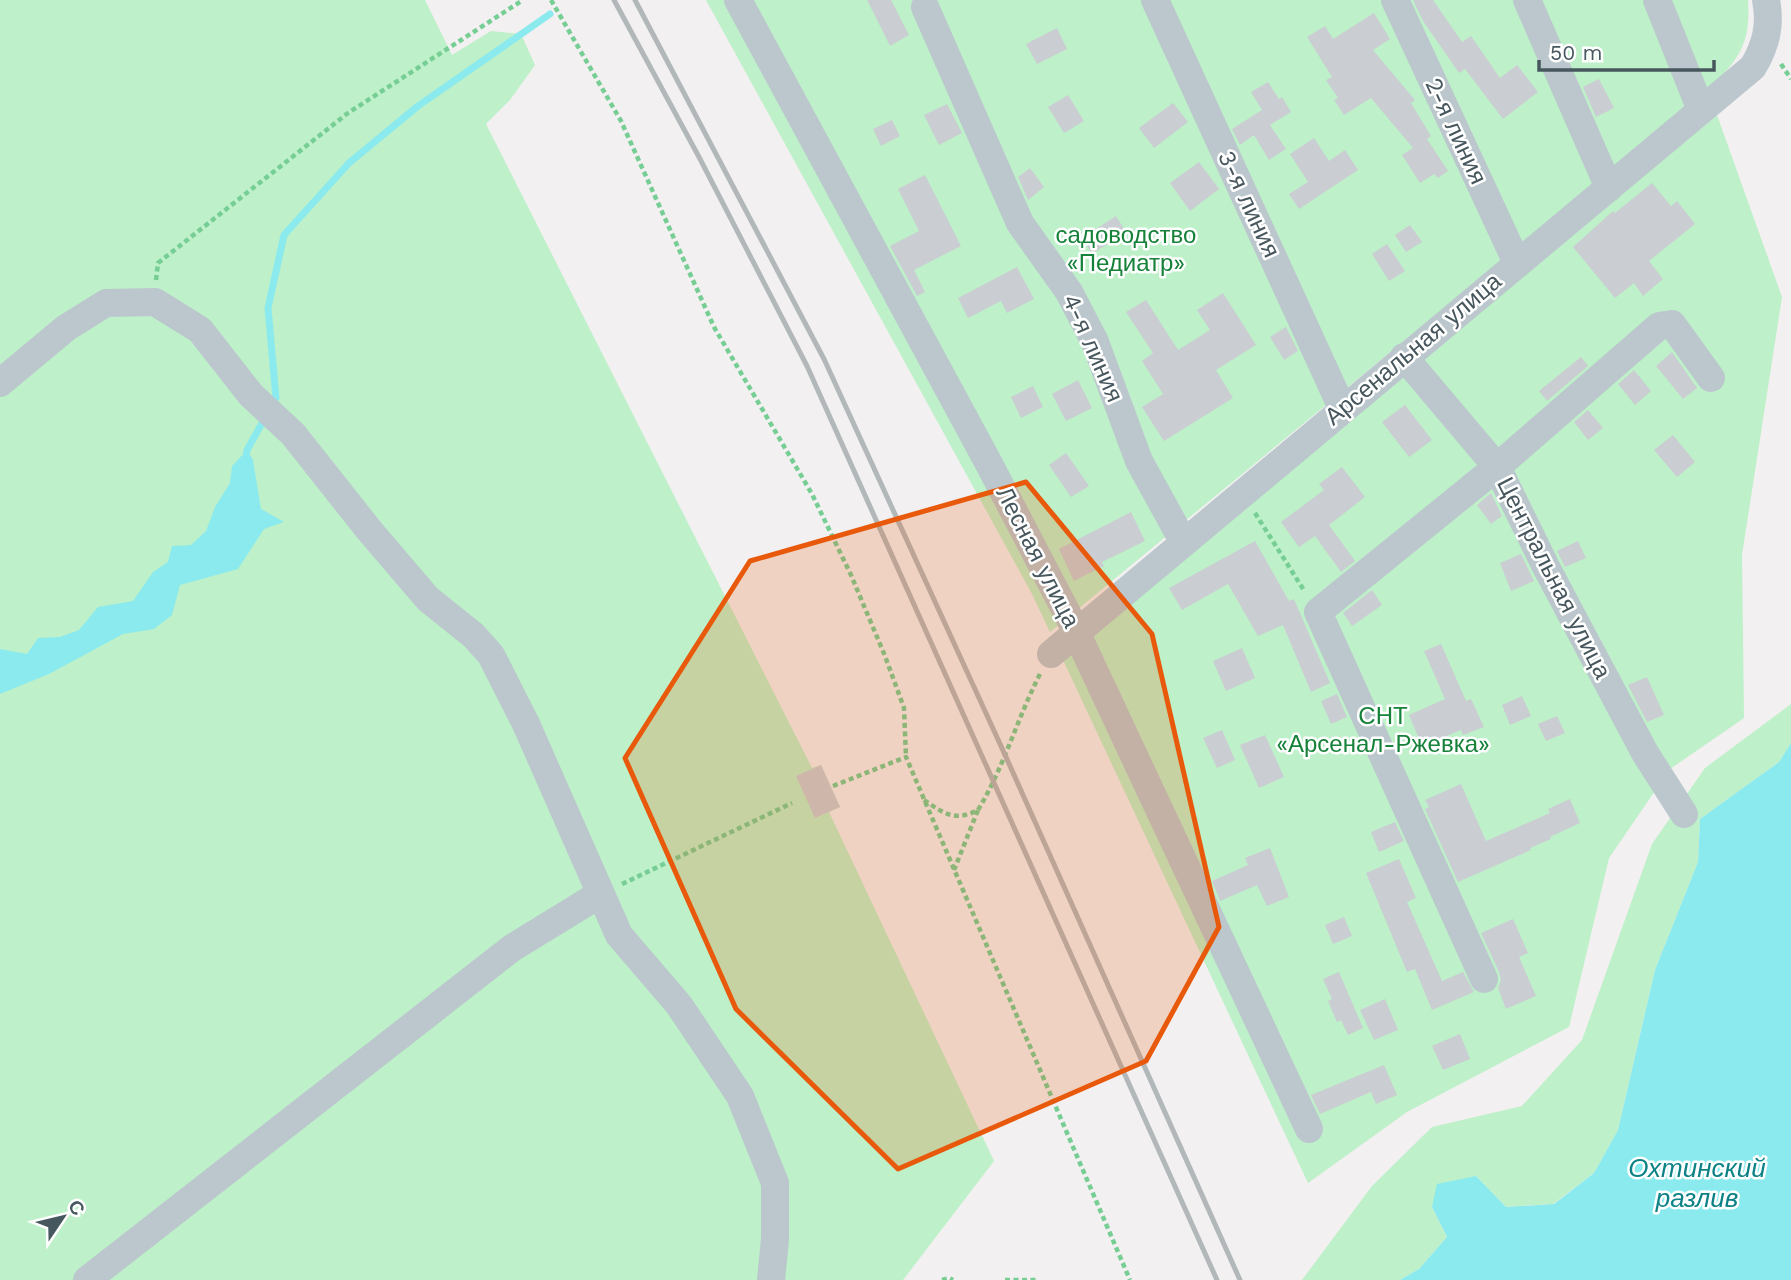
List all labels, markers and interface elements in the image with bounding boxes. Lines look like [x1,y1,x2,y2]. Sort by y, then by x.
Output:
scale bar [1539,28,1714,72]
text: 50 m [1550,40,1602,65]
street label: 2-я линия [1419,73,1493,189]
street label: 3-я линия [1212,146,1286,262]
park label: садоводство «Педиатр» [1056,221,1196,277]
street label: Арсенальная улица [1319,267,1507,431]
street label: 4-я линия [1057,290,1129,406]
street label: Центральная улица [1491,473,1617,684]
street label: Лесная улица [990,482,1086,633]
park label: СНТ «Арсенал-Ржевка» [1276,702,1490,758]
water label: Охтинский разлив [1628,1153,1766,1213]
north arrow [28,1182,98,1252]
text: С [63,1195,90,1220]

